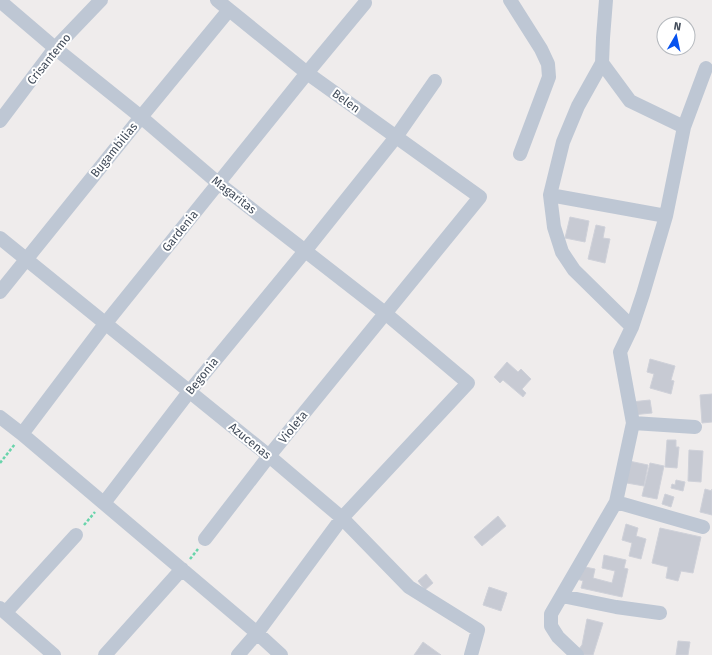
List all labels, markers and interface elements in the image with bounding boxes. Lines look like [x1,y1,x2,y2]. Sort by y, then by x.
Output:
north arrow [656,16,696,56]
text: N [673,20,682,34]
street label: Crisantemo [24,31,74,87]
street label: Belen [329,86,363,116]
street label: Bugambilias [88,119,141,180]
street label: Magaritas [209,173,259,217]
street label: Gardenia [159,208,201,254]
street label: Begonia [183,355,221,397]
street label: Violeta [276,408,310,446]
street label: Azucenas [226,420,274,462]

